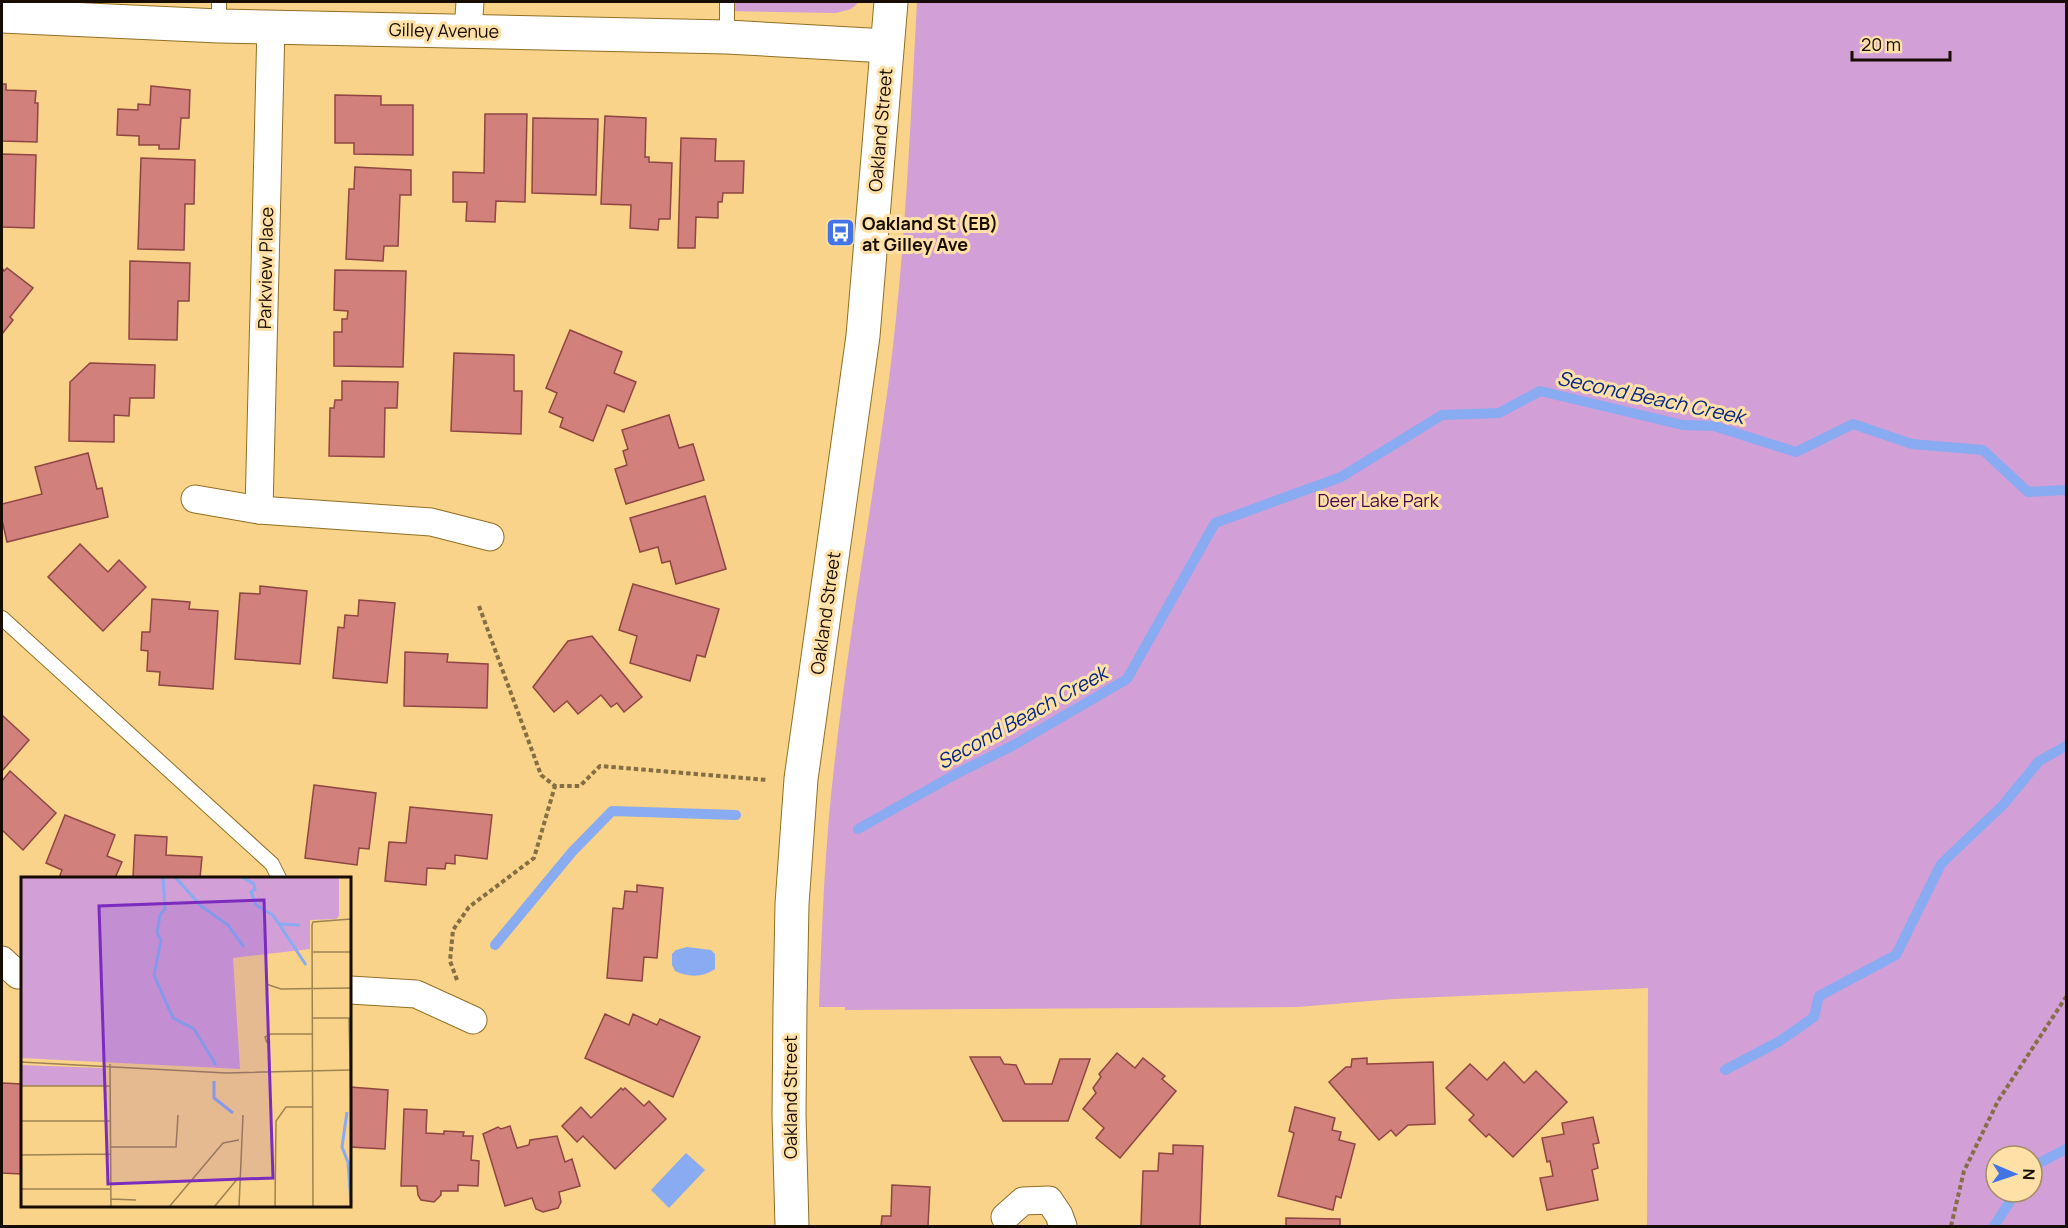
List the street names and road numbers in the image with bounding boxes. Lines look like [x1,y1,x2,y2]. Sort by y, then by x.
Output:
street label: Gilley Avenue [389,17,499,43]
street label: Oakland Street [863,67,897,193]
street label: Parkview Place [252,207,278,329]
street label: Oakland Street [804,550,846,676]
street label: Oakland Street [778,1035,802,1159]

